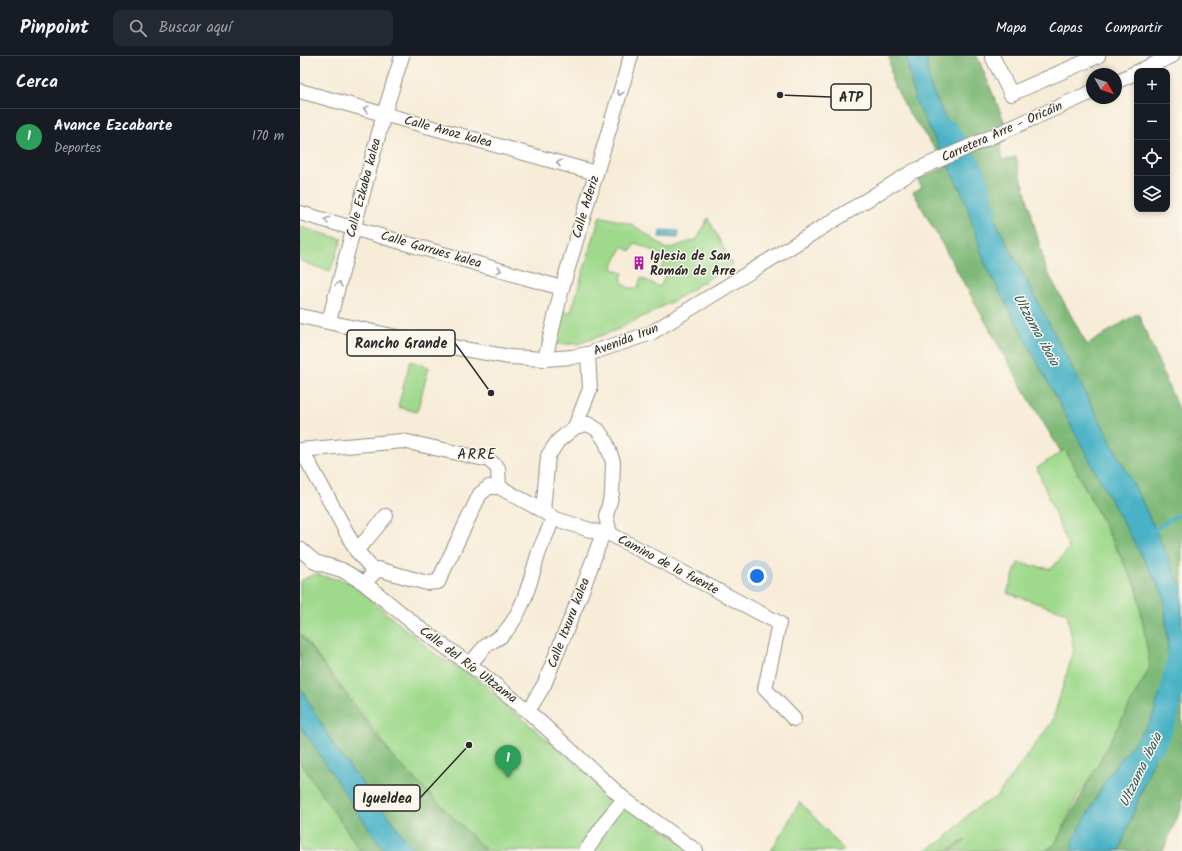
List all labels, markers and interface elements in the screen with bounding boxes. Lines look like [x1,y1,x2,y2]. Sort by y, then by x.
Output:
search box [113,10,393,46]
text: Pinpoint [20,13,89,43]
text: Buscar aquí [159,16,232,40]
icon: search [127,17,149,39]
text: Mapa [996,17,1027,39]
text: Capas [1049,17,1083,39]
text: Compartir [1105,17,1162,39]
north arrow [1086,68,1122,104]
map controls [1134,68,1170,212]
button: + [1134,68,1170,104]
text: Cerca [16,69,58,96]
callout: ATP [831,84,871,110]
text: ATP [839,87,864,109]
one-way arrow [616,90,625,97]
street label: Carretera Arre - Oricáin [938,96,1066,168]
button: − [1134,104,1170,140]
one-way arrow [363,105,370,114]
street label: Calle Anoz kalea [402,110,494,154]
text: Avance Ezcabarte [54,114,172,138]
text: 1 [27,126,31,147]
text: 170 m [252,126,284,147]
street label: Calle Ezkaba kalea [341,136,387,240]
text: Deportes [54,138,101,159]
button: locate [1134,140,1170,176]
one-way arrow [556,159,562,167]
street label: Calle Aderiz [567,173,606,241]
button: layers [1134,176,1170,212]
one-way arrow [324,217,330,225]
street label: Calle Garrues kalea [378,226,484,274]
place label: Iglesia de San Román de Arre [650,246,736,282]
building icon: Iglesia de San Román de Arre [631,255,647,271]
one-way arrow [496,265,502,273]
one-way arrow [334,280,343,287]
water label: Ultzama ibaia [1007,289,1066,372]
street label: Avenida Irun [590,318,662,362]
callout: Rancho Grande [347,330,455,356]
text: Rancho Grande [355,333,447,355]
district label: ARRE [457,443,497,467]
street label: Camino de la fuente [614,529,723,601]
your location [747,566,767,586]
street label: Calle Itxuru kalea [542,575,596,671]
street label: Calle del Río Ultzama [415,621,521,709]
water label: Ultzama ibaia [1113,728,1169,811]
pin: 1 [495,745,521,778]
callout: Igueldea [354,785,420,811]
text: Igueldea [362,788,412,810]

